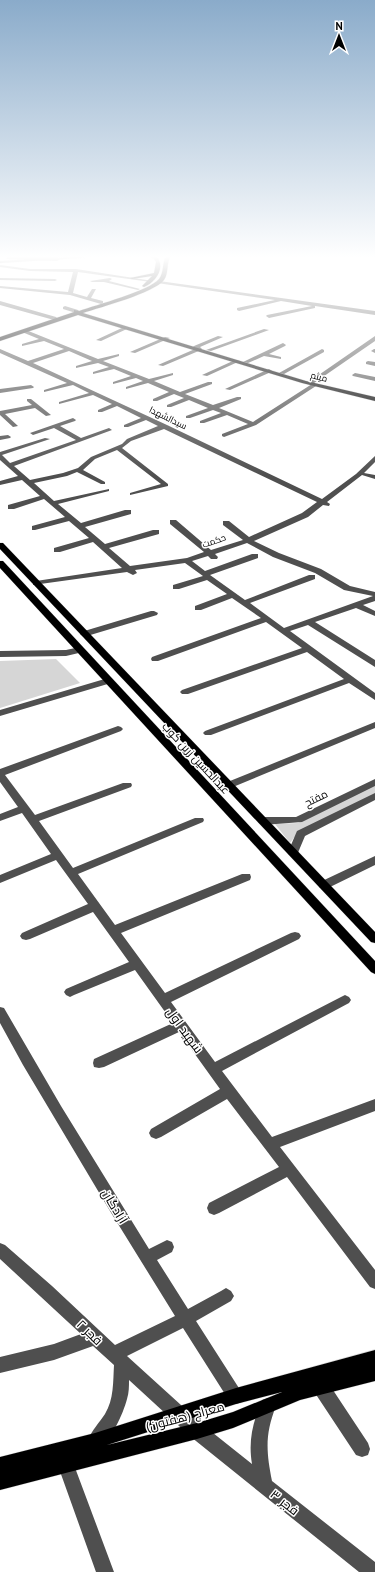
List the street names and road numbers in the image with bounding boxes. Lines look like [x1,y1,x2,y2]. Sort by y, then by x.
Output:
street label: میثم [309,369,329,385]
street label: سیدالشهدا [148,404,189,431]
street label: حکمت [201,531,227,550]
street label: عبدالحسین زرین کوب [159,719,233,797]
street label: مفتح [302,786,330,811]
street label: شهید اول [162,1004,207,1057]
street label: آزادگان [98,1186,132,1227]
street label: فجر ۲ [73,1316,106,1349]
street label: معراج (هفتون) [144,1398,226,1435]
street label: فجر ۳ [267,1486,302,1519]

